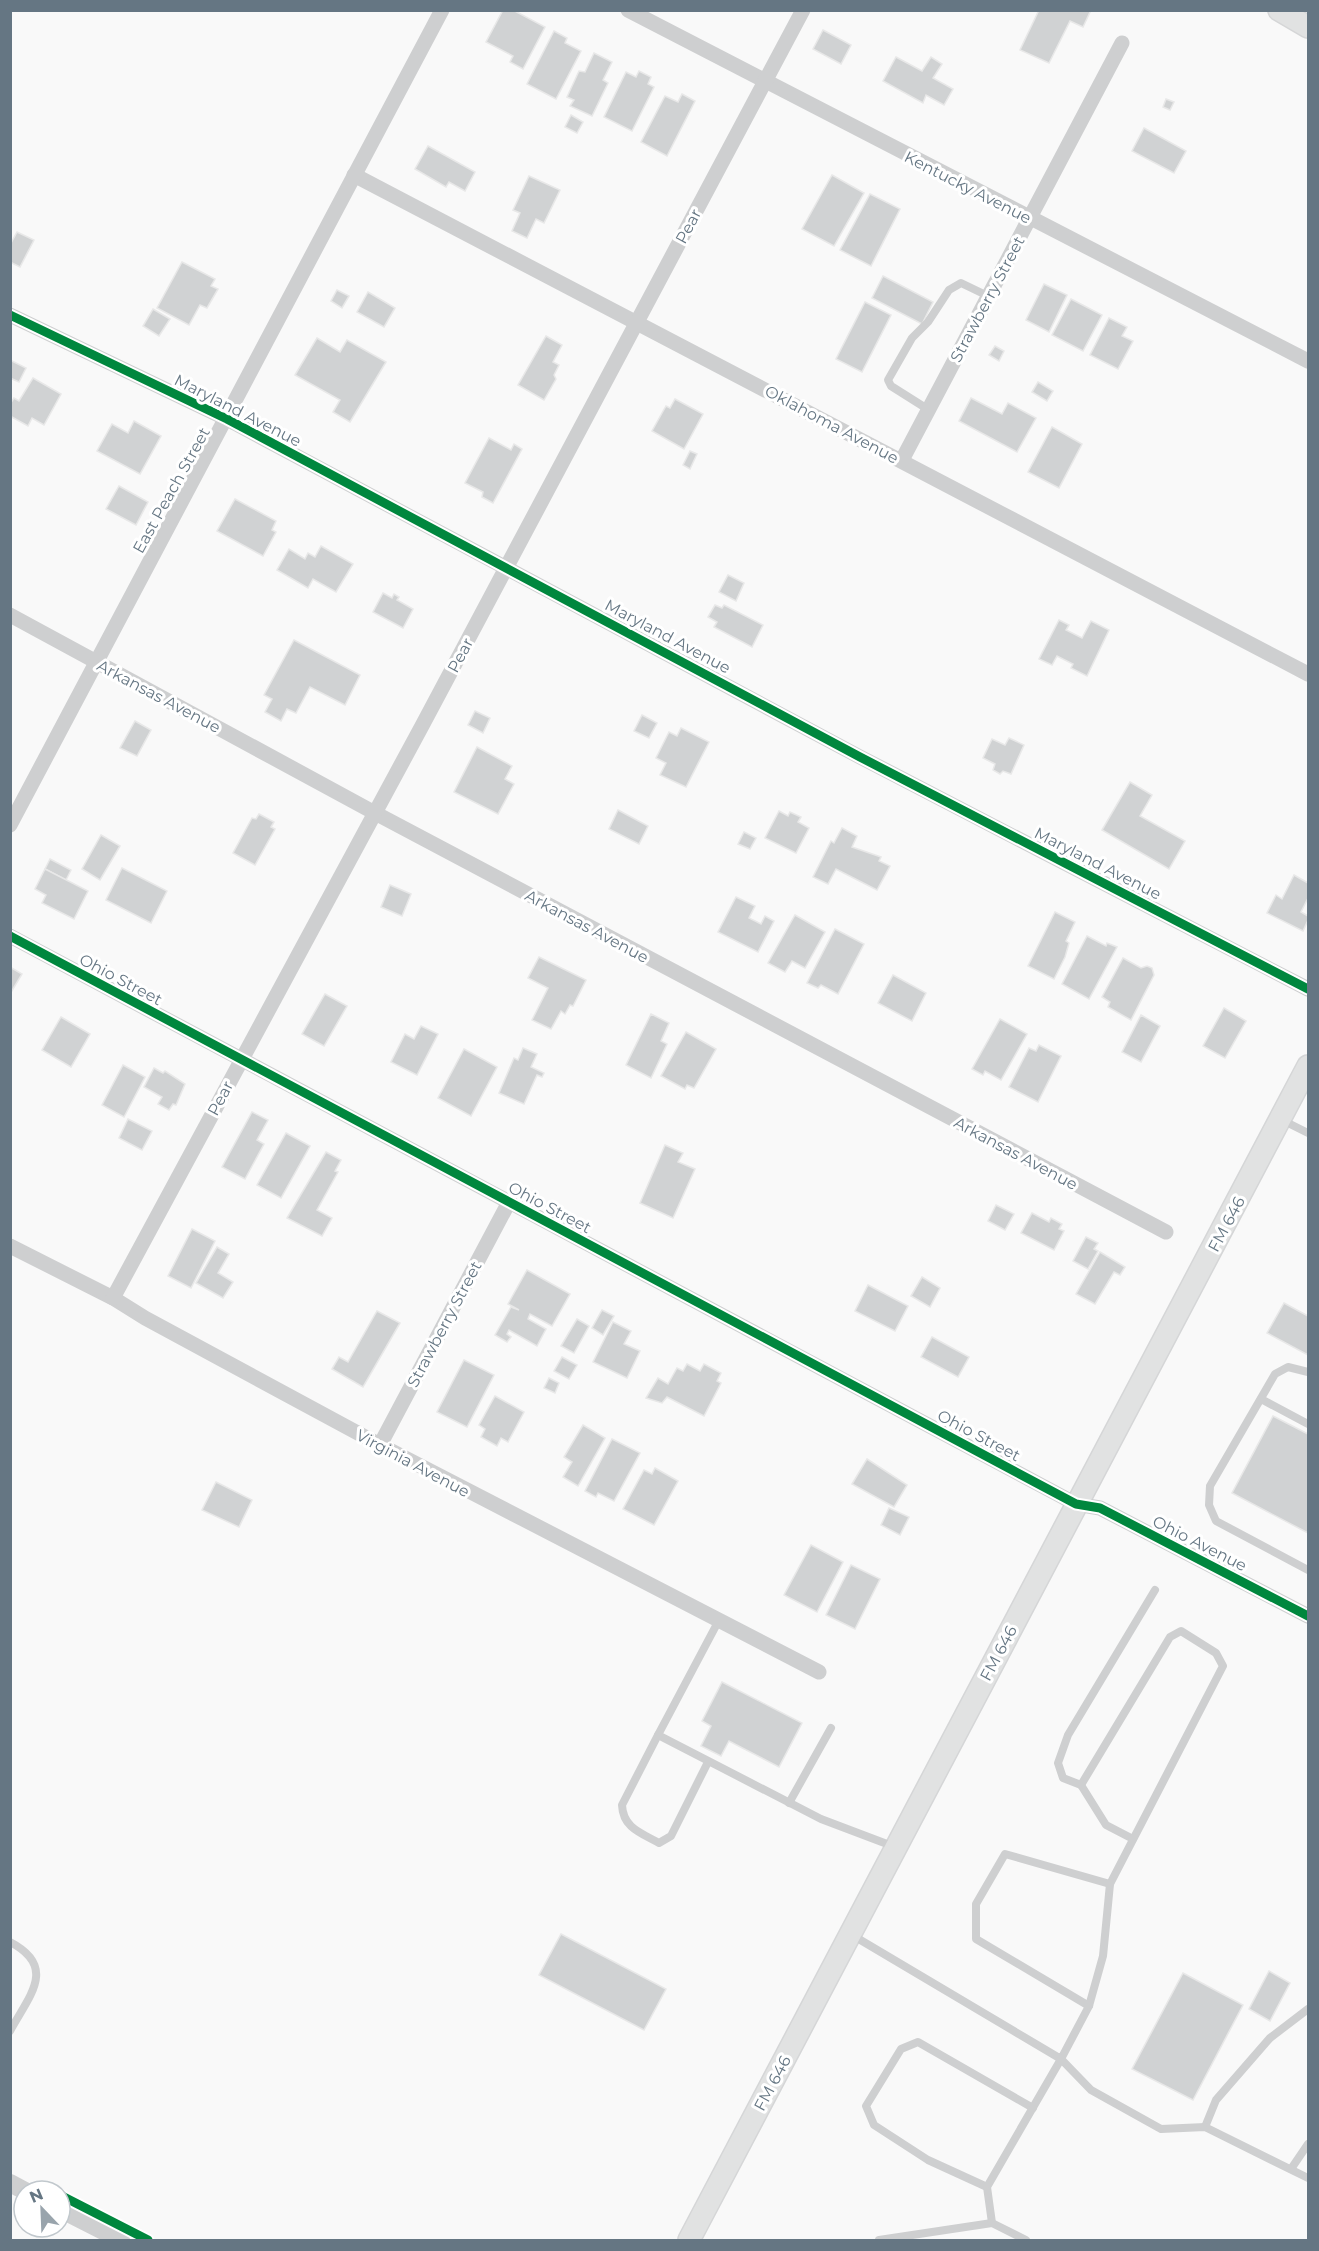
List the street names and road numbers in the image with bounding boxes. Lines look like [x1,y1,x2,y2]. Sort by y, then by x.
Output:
street label: Kentucky Avenue [901,147,1034,228]
street label: Pear [671,206,705,247]
street label: Strawberry Street [946,233,1029,365]
street label: Maryland Avenue [171,370,304,451]
street label: Oklahoma Avenue [762,381,902,468]
street label: East Peach Street [129,424,214,556]
street label: Maryland Avenue [602,595,734,678]
street label: Pear [443,635,477,676]
street label: Arkansas Avenue [94,656,224,737]
street label: Maryland Avenue [1031,823,1164,904]
street label: Arkansas Avenue [522,886,652,967]
street label: Ohio Street [76,950,166,1009]
street label: Pear [203,1078,237,1119]
street label: Arkansas Avenue [951,1113,1081,1194]
street label: Ohio Street [505,1178,595,1237]
street label: FM 646 [1204,1193,1249,1255]
street label: Strawberry Street [403,1258,486,1390]
street label: Ohio Street [934,1406,1024,1465]
street label: Virginia Avenue [353,1426,473,1501]
street label: Ohio Avenue [1150,1512,1250,1575]
street label: FM 646 [976,1622,1021,1684]
street label: FM 646 [750,2052,795,2114]

